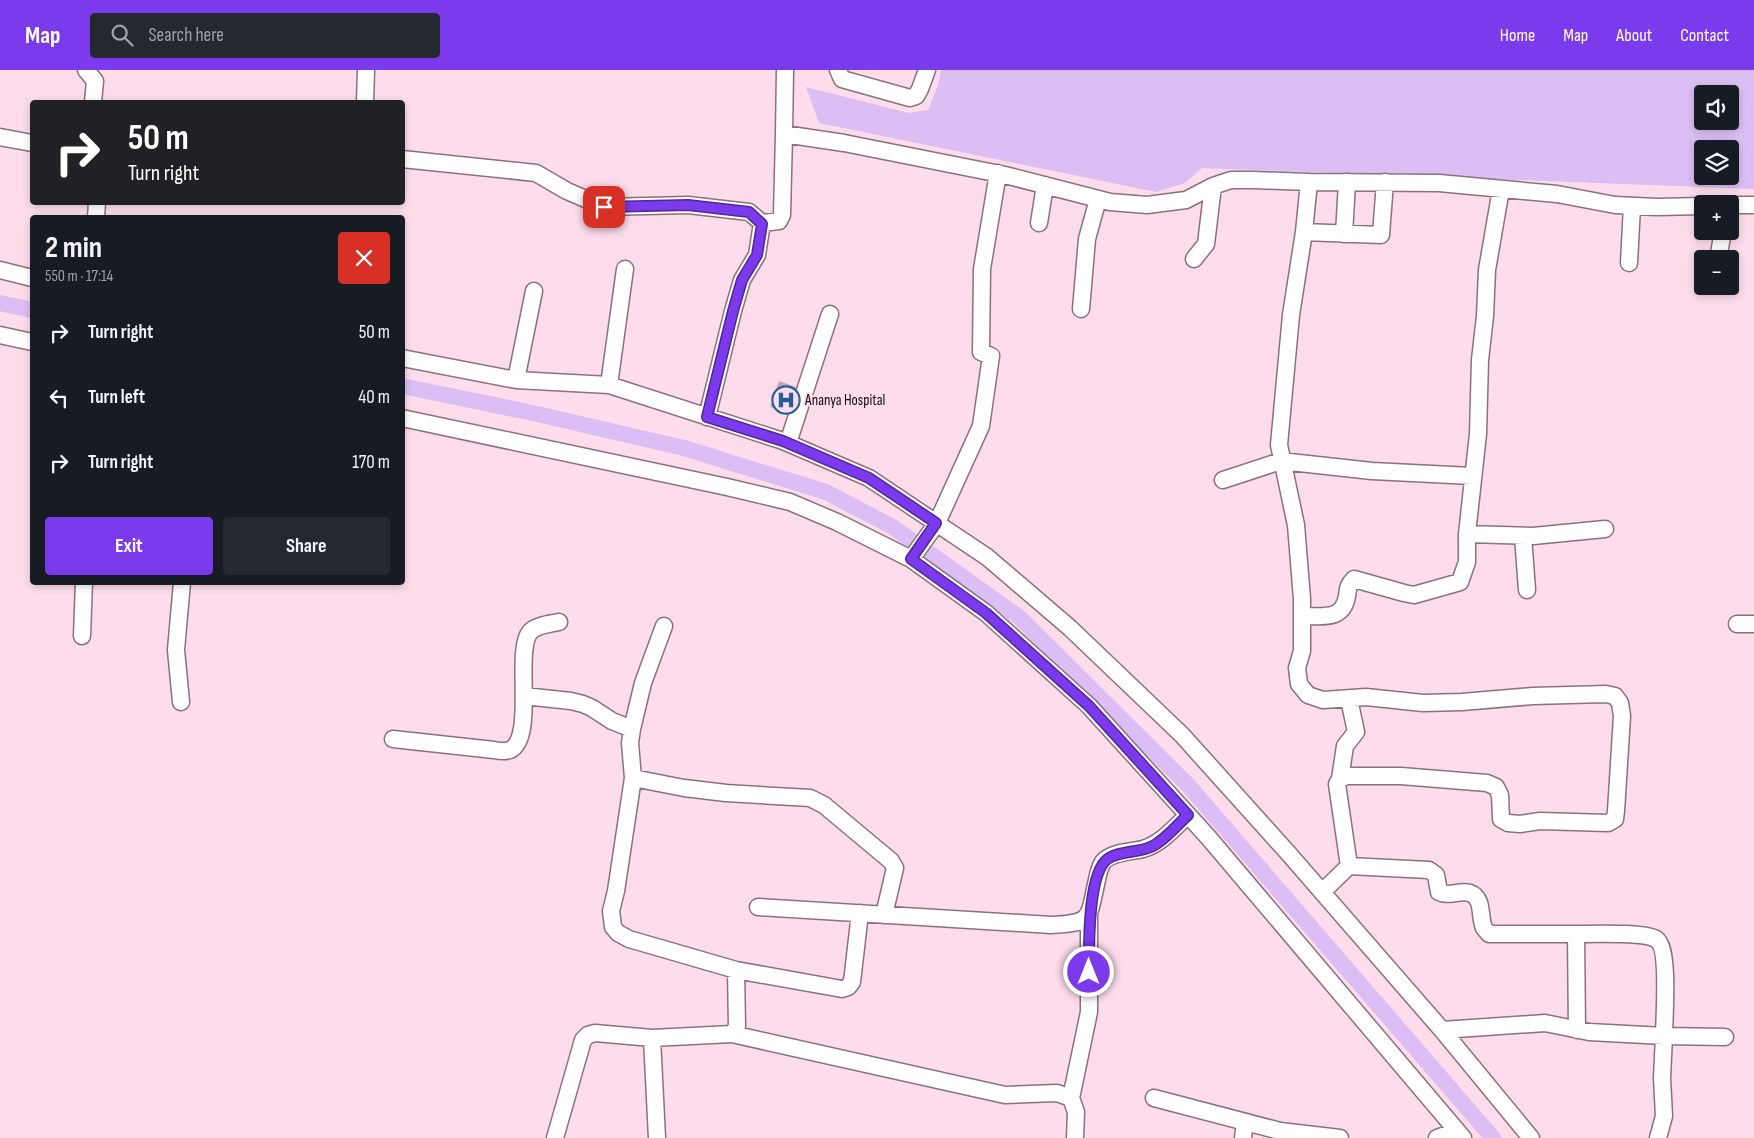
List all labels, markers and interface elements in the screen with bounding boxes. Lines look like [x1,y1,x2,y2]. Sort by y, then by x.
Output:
search box [90,13,440,58]
text: Map [25,21,60,50]
icon: search [108,21,136,49]
text: Search here [148,24,224,47]
text: Home [1500,25,1535,46]
text: Map [1563,25,1588,46]
text: About [1616,25,1652,46]
text: Contact [1680,25,1729,46]
map controls [1694,85,1739,295]
button: sound [1694,85,1739,130]
text: 50 m [128,117,189,160]
icon: right [45,120,110,185]
button: layers [1694,140,1739,185]
text: Turn right [128,160,199,187]
pin [583,186,625,228]
icon: arrive [590,193,618,221]
button: + [1694,195,1739,240]
text: 2 min [45,230,102,266]
button: close [338,232,390,284]
button: − [1694,250,1739,295]
text: 550 m · 17:14 [45,267,113,286]
icon: right [45,319,73,347]
text: Turn right [88,321,153,344]
text: 50 m [359,321,390,344]
icon: left [45,384,73,412]
hospital icon: Ananya Hospital [771,385,801,415]
text: Turn left [88,386,145,409]
text: 40 m [358,386,390,409]
place label: Ananya Hospital [804,391,885,410]
icon: right [45,449,73,477]
text: Turn right [88,451,153,474]
text: 170 m [352,451,390,474]
button: Exit [45,517,213,575]
button: Share [223,517,390,575]
position arrow [1062,945,1114,997]

